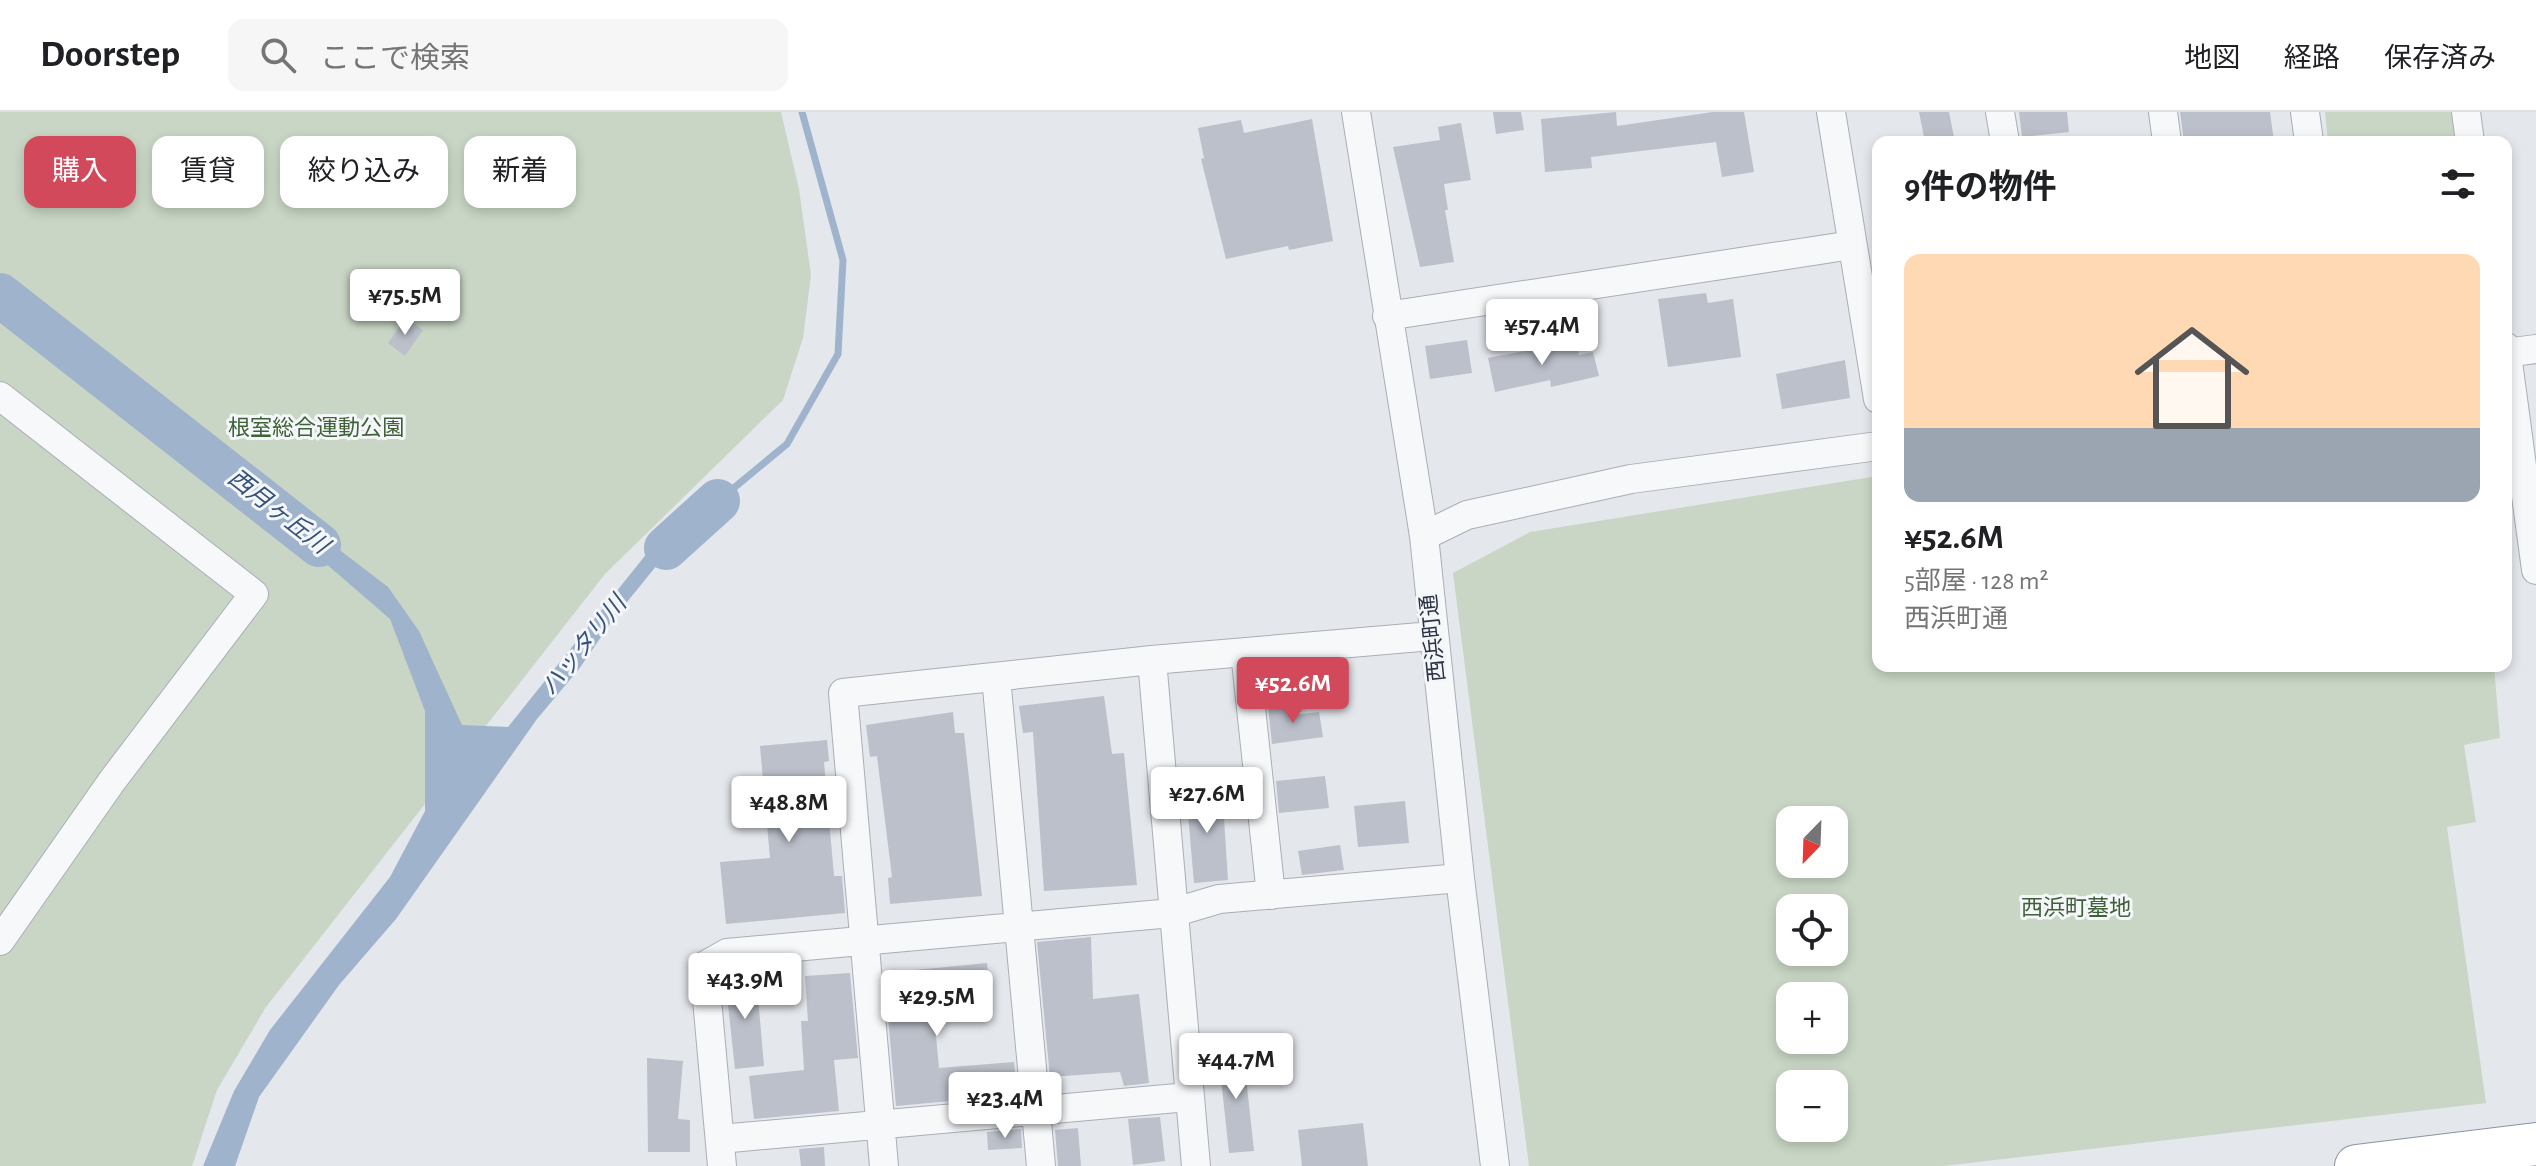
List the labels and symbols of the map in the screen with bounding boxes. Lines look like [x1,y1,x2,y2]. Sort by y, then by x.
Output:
pin: ¥75.5M [340,269,470,337]
pin: ¥57.4M [1477,299,1607,367]
park label: 根室総合運動公園 [228,416,404,439]
water label: 西月ヶ丘川 [223,465,336,560]
water label: ハッタリ川 [536,589,633,700]
street label: 西浜町通 [1416,593,1449,683]
pin: ¥52.6M [1228,657,1358,725]
pin: ¥27.6M [1142,767,1272,835]
pin: ¥48.8M [724,776,854,844]
north arrow [1776,806,1848,878]
park label: 西浜町墓地 [2021,896,2131,919]
pin: ¥43.9M [680,953,810,1021]
pin: ¥29.5M [872,970,1002,1038]
pin: ¥44.7M [1171,1033,1301,1101]
pin: ¥23.4M [940,1072,1070,1140]

